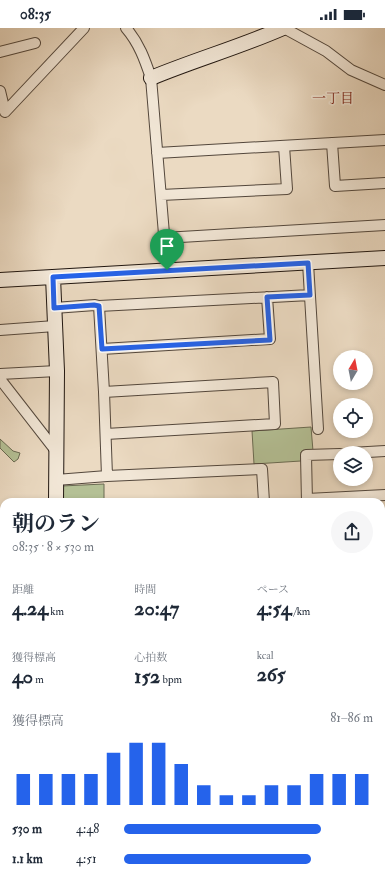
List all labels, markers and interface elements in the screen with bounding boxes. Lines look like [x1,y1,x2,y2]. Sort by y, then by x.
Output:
text: 08:35 [20,5,51,24]
district label: 一丁目 [312,90,354,107]
pin [150,229,184,270]
icon: arrive [156,235,178,257]
north arrow [333,350,373,390]
map controls [333,350,373,486]
button: locate [333,398,373,438]
button: layers [333,446,373,486]
text: 朝のラン [12,510,100,538]
button: share [331,511,373,553]
text: 08:35 · 8 × 530 m [12,539,94,555]
text: 距離 [12,583,34,596]
text: 時間 [134,583,156,596]
text: ペース [257,583,289,596]
text: 4.24 [12,596,48,621]
text: 20:47 [134,596,179,621]
text: 4:54 [257,596,291,621]
text: km [48,605,64,618]
text: /km [291,605,310,618]
text: kcal [257,649,274,662]
text: 獲得標高 [12,651,56,664]
text: 心拍数 [134,651,167,664]
text: 265 [257,662,286,687]
text: 40 [12,664,33,689]
text: 152 [134,664,160,689]
text: m [33,673,44,686]
text: bpm [160,673,182,686]
text: 81–86 m [330,710,373,726]
text: 獲得標高 [12,713,64,729]
text: 530 m [12,821,42,837]
text: 4:48 [76,821,99,837]
text: 1.1 km [12,851,43,867]
text: 4:51 [76,851,97,867]

